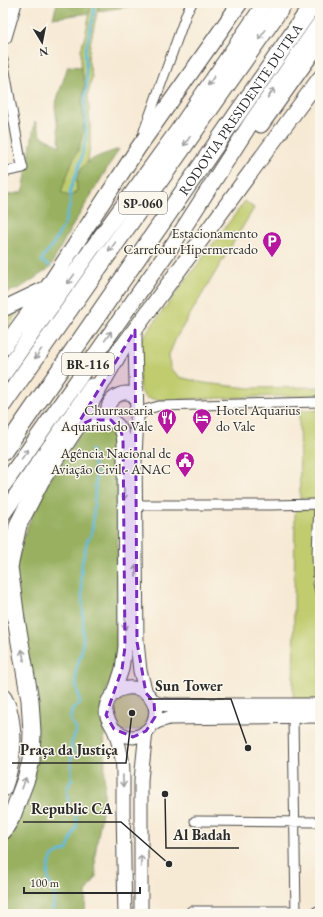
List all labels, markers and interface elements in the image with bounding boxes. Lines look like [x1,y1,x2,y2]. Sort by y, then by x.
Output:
street label: RODOVIA PRESIDENTE DUTRA [175,19,306,199]
north arrow [22,22,62,62]
one-way arrow [258,29,266,40]
text: N [38,44,49,60]
one-way arrow [207,76,215,87]
one-way arrow [267,88,275,99]
one-way arrow [183,135,191,146]
road number: SP-060 [119,192,167,214]
place label: Estacionamento Carrefour Hipermercado [123,224,258,258]
parking icon: Estacionamento Carrefour Hipermercado [261,230,283,258]
one-way arrow [108,242,116,253]
one-way arrow [67,273,75,284]
one-way arrow [104,331,112,342]
one-way arrow [34,348,42,359]
road number: BR-116 [62,353,114,375]
place label: Churrascaria Aquarius do Vale [60,401,154,435]
place label: Hotel Aquarius do Vale [216,401,301,435]
restaurant icon: Churrascaria Aquarius do Vale [156,407,178,435]
hotel icon: Hotel Aquarius do Vale [191,407,213,435]
place label: Agência Nacional de Aviação Civil - ANAC [50,444,172,478]
one-way arrow [21,449,29,460]
public building icon: Agência Nacional de Aviação Civil - ANAC [174,450,196,478]
one-way arrow [120,487,128,500]
one-way arrow [132,565,140,578]
one-way arrow [121,617,129,630]
one-way arrow [19,648,27,661]
callout: Sun Tower [148,672,231,699]
text: Sun Tower [155,676,224,695]
callout: Praça da Justiça [12,736,126,763]
text: Praça da Justiça [20,740,118,759]
one-way arrow [119,774,127,787]
one-way arrow [21,777,29,789]
callout: Republic CA [23,795,121,822]
text: Republic CA [31,799,113,818]
callout: Al Badah [166,821,239,848]
text: Al Badah [172,825,232,844]
one-way arrow [137,855,145,868]
scale bar [24,869,140,895]
text: 100 m [30,875,60,891]

